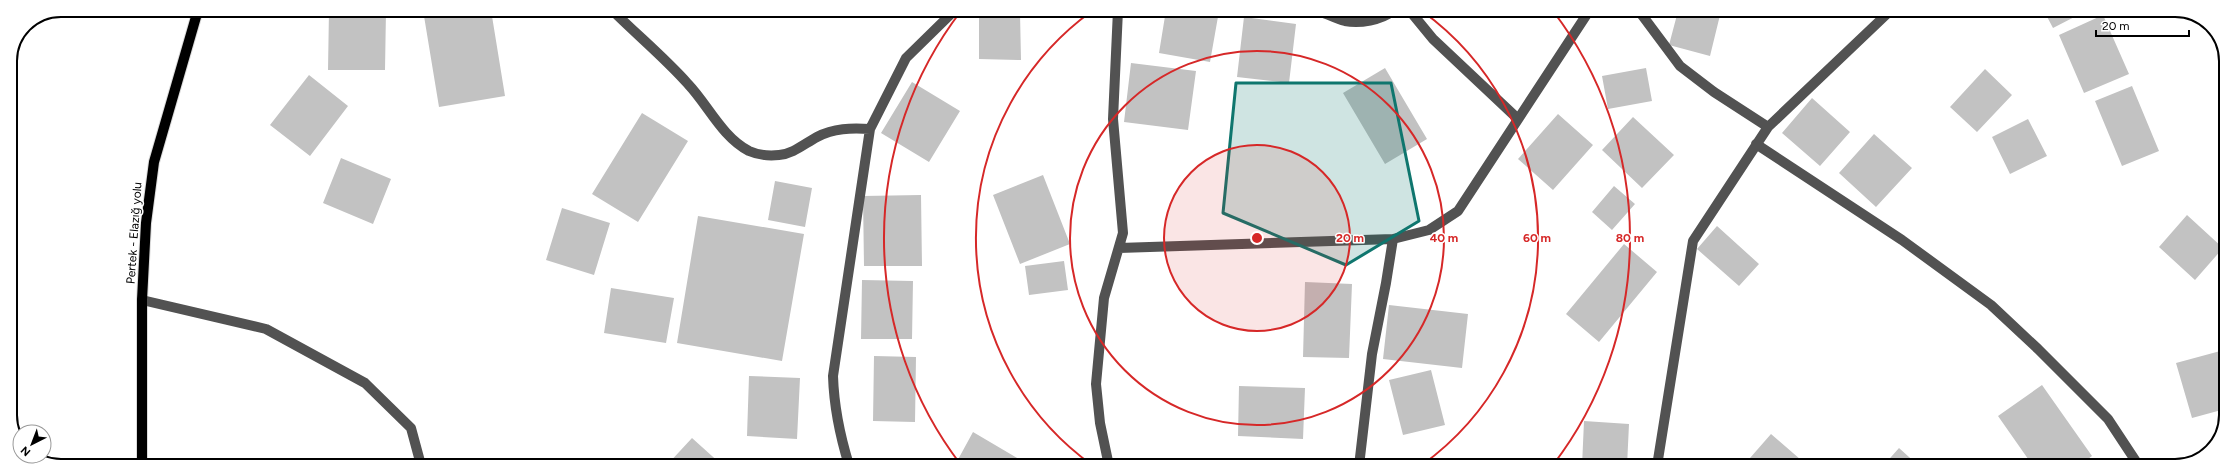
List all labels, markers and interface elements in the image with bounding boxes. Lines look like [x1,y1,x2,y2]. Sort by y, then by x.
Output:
scale bar [2096,12,2189,38]
text: 20 m [2102,19,2130,33]
street label: Pertek - Elazığ yolu [123,182,145,284]
centre of rings [1250,231,1264,245]
text: 20 m [1336,231,1364,245]
text: 40 m [1430,231,1458,245]
text: 60 m [1523,231,1551,245]
text: 80 m [1616,231,1644,245]
north arrow [12,424,52,464]
text: N [18,443,33,459]

